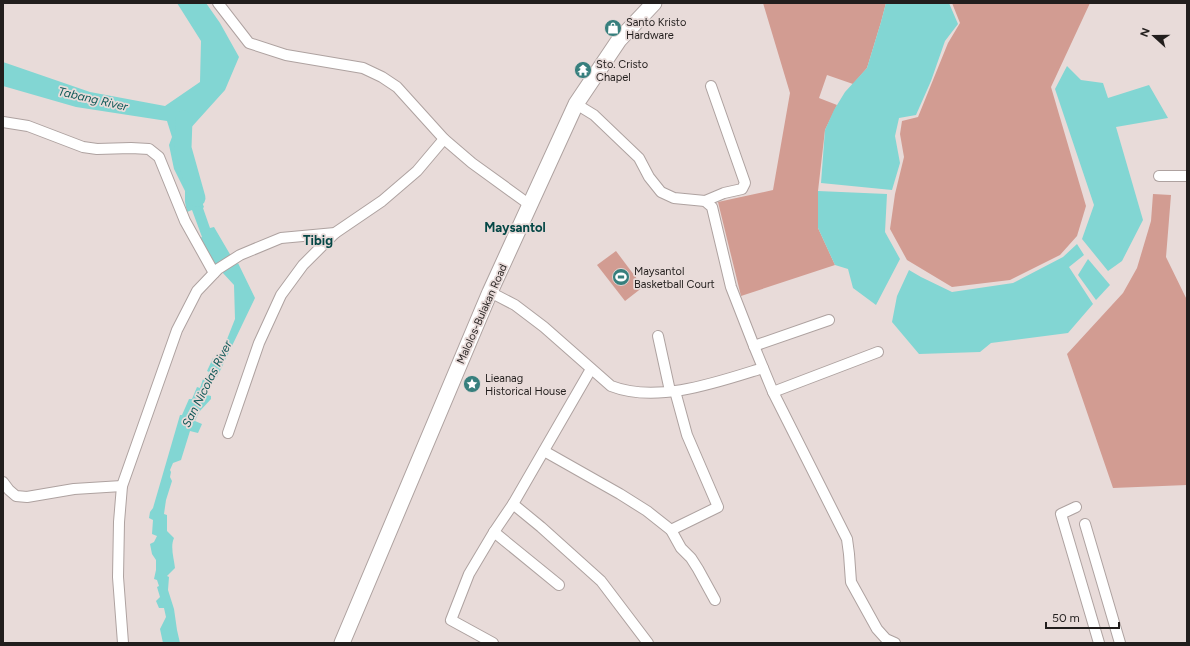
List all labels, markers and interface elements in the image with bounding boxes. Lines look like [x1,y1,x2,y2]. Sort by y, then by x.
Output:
place label: Santo Kristo Hardware [626,16,686,42]
north arrow [1134,16,1174,56]
shop icon: Santo Kristo Hardware [603,18,623,38]
text: N [1138,26,1153,39]
place label: Sto. Cristo Chapel [596,58,648,84]
temple icon: Sto. Cristo Chapel [573,60,593,80]
water label: Tabang River [57,84,130,114]
district label: Maysantol [484,220,546,235]
district label: Tibig [303,233,333,248]
street label: Malolos-Bulakan Road [454,262,510,366]
place label: Maysantol Basketball Court [634,265,715,291]
sports icon: Maysantol Basketball Court [611,267,631,287]
water label: San Nicolas River [179,338,235,430]
place label: Lieanag Historical House [485,372,566,398]
place icon: Lieanag Historical House [462,374,482,394]
scale bar [1046,604,1119,630]
text: 50 m [1052,611,1080,625]

